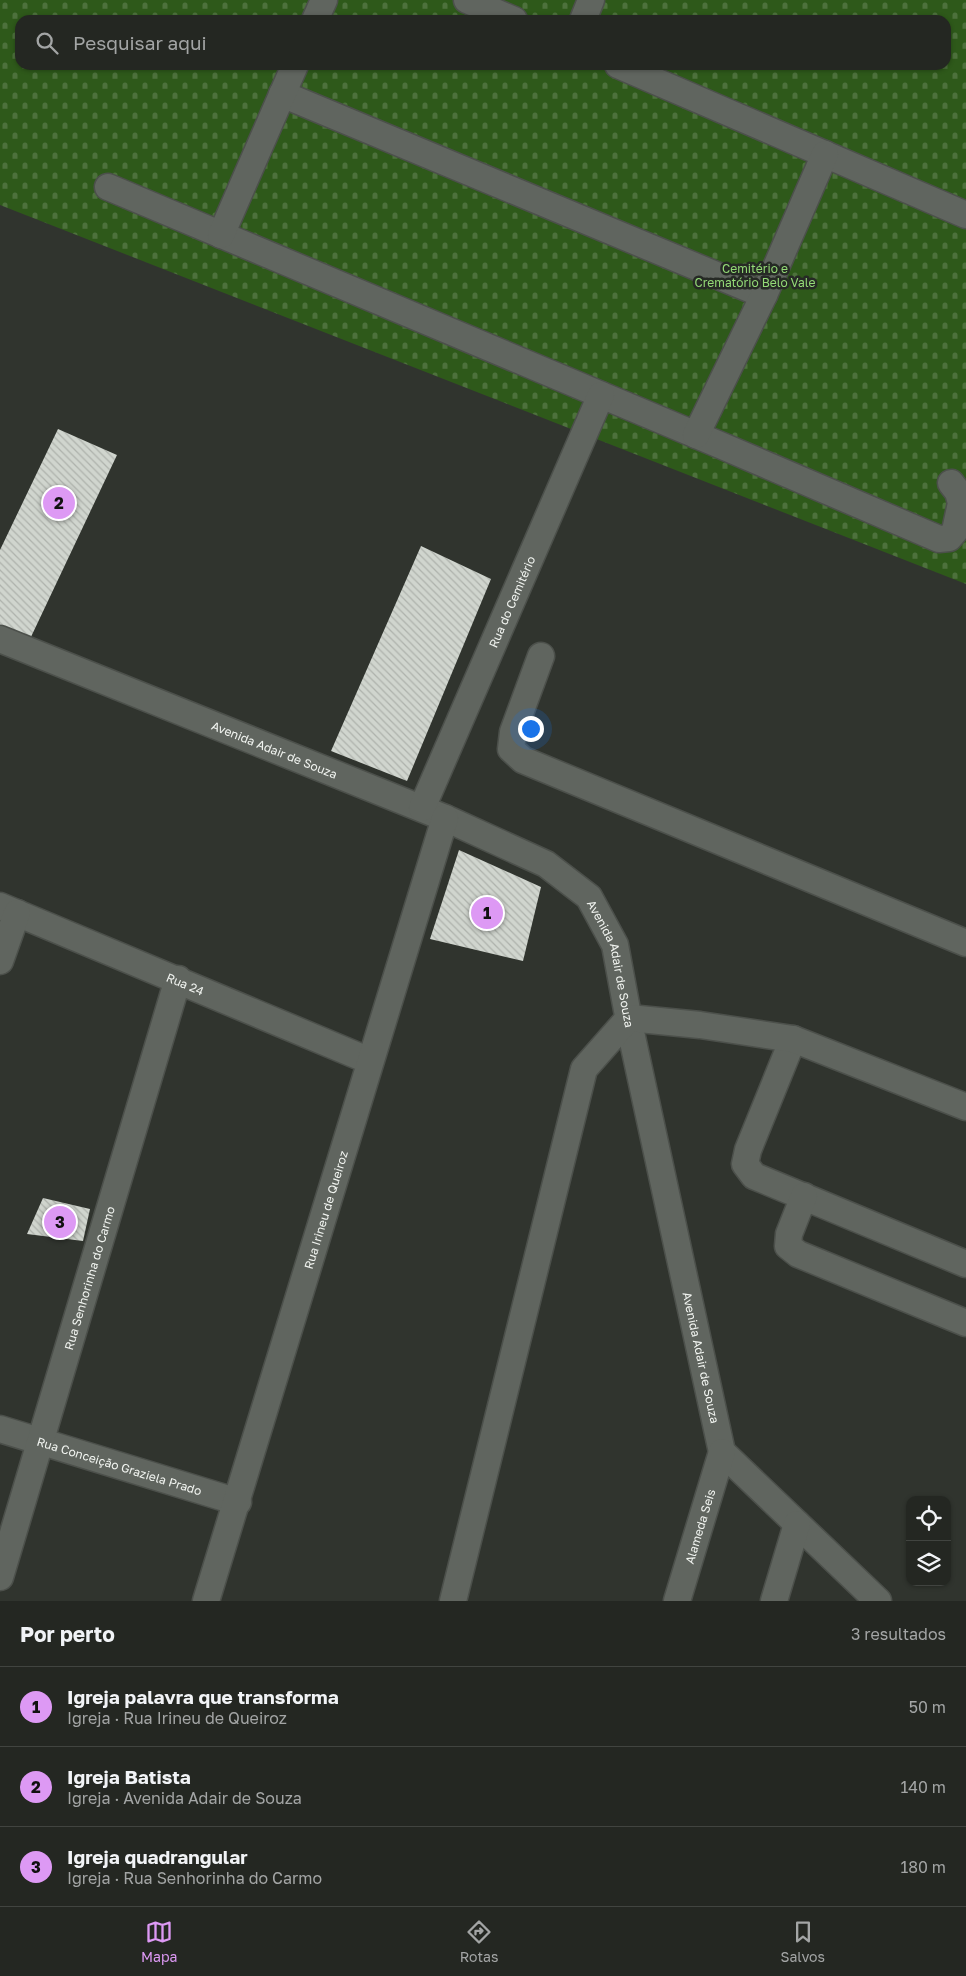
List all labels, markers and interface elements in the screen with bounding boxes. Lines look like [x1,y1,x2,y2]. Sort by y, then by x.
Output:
search box [15,15,951,70]
icon: search [33,29,61,57]
text: Pesquisar aqui [73,31,207,54]
park label: Cemitério e Crematório Belo Vale [695,261,815,290]
pin: 2 [43,484,75,522]
street label: Rua do Cemitério [485,553,538,650]
your location [518,716,544,742]
street label: Avenida Adair de Souza [210,717,340,781]
pin: 1 [471,894,503,932]
street label: Avenida Adair de Souza [584,897,638,1029]
street label: Rua 24 [164,969,206,998]
street label: Rua Irineu de Queiroz [300,1149,351,1271]
pin: 3 [44,1203,76,1241]
street label: Rua Senhorinha do Carmo [61,1204,117,1352]
street label: Avenida Adair de Souza [680,1290,723,1425]
street label: Rua Conceição Graziela Prado [35,1433,204,1498]
street label: Alameda Seis [681,1487,718,1566]
map controls [906,1496,951,1586]
button: locate [906,1496,951,1541]
button: layers [906,1541,951,1586]
text: Por perto [20,1621,115,1647]
text: 3 resultados [851,1624,946,1644]
text: Igreja palavra que transforma [67,1685,339,1708]
text: 1 [32,1697,40,1717]
text: 50 m [909,1697,946,1717]
text: Igreja · Rua Irineu de Queiroz [67,1708,287,1728]
text: Igreja Batista [67,1765,191,1788]
text: 2 [31,1777,41,1797]
text: 140 m [900,1777,946,1797]
text: Igreja · Avenida Adair de Souza [67,1788,302,1808]
text: Igreja quadrangular [67,1845,248,1868]
text: 3 [31,1857,41,1877]
text: 180 m [900,1857,946,1877]
text: Igreja · Rua Senhorinha do Carmo [67,1868,322,1888]
tab: Mapa [141,1918,178,1965]
tab: Rotas [460,1918,498,1965]
tab: Salvos [780,1918,825,1965]

